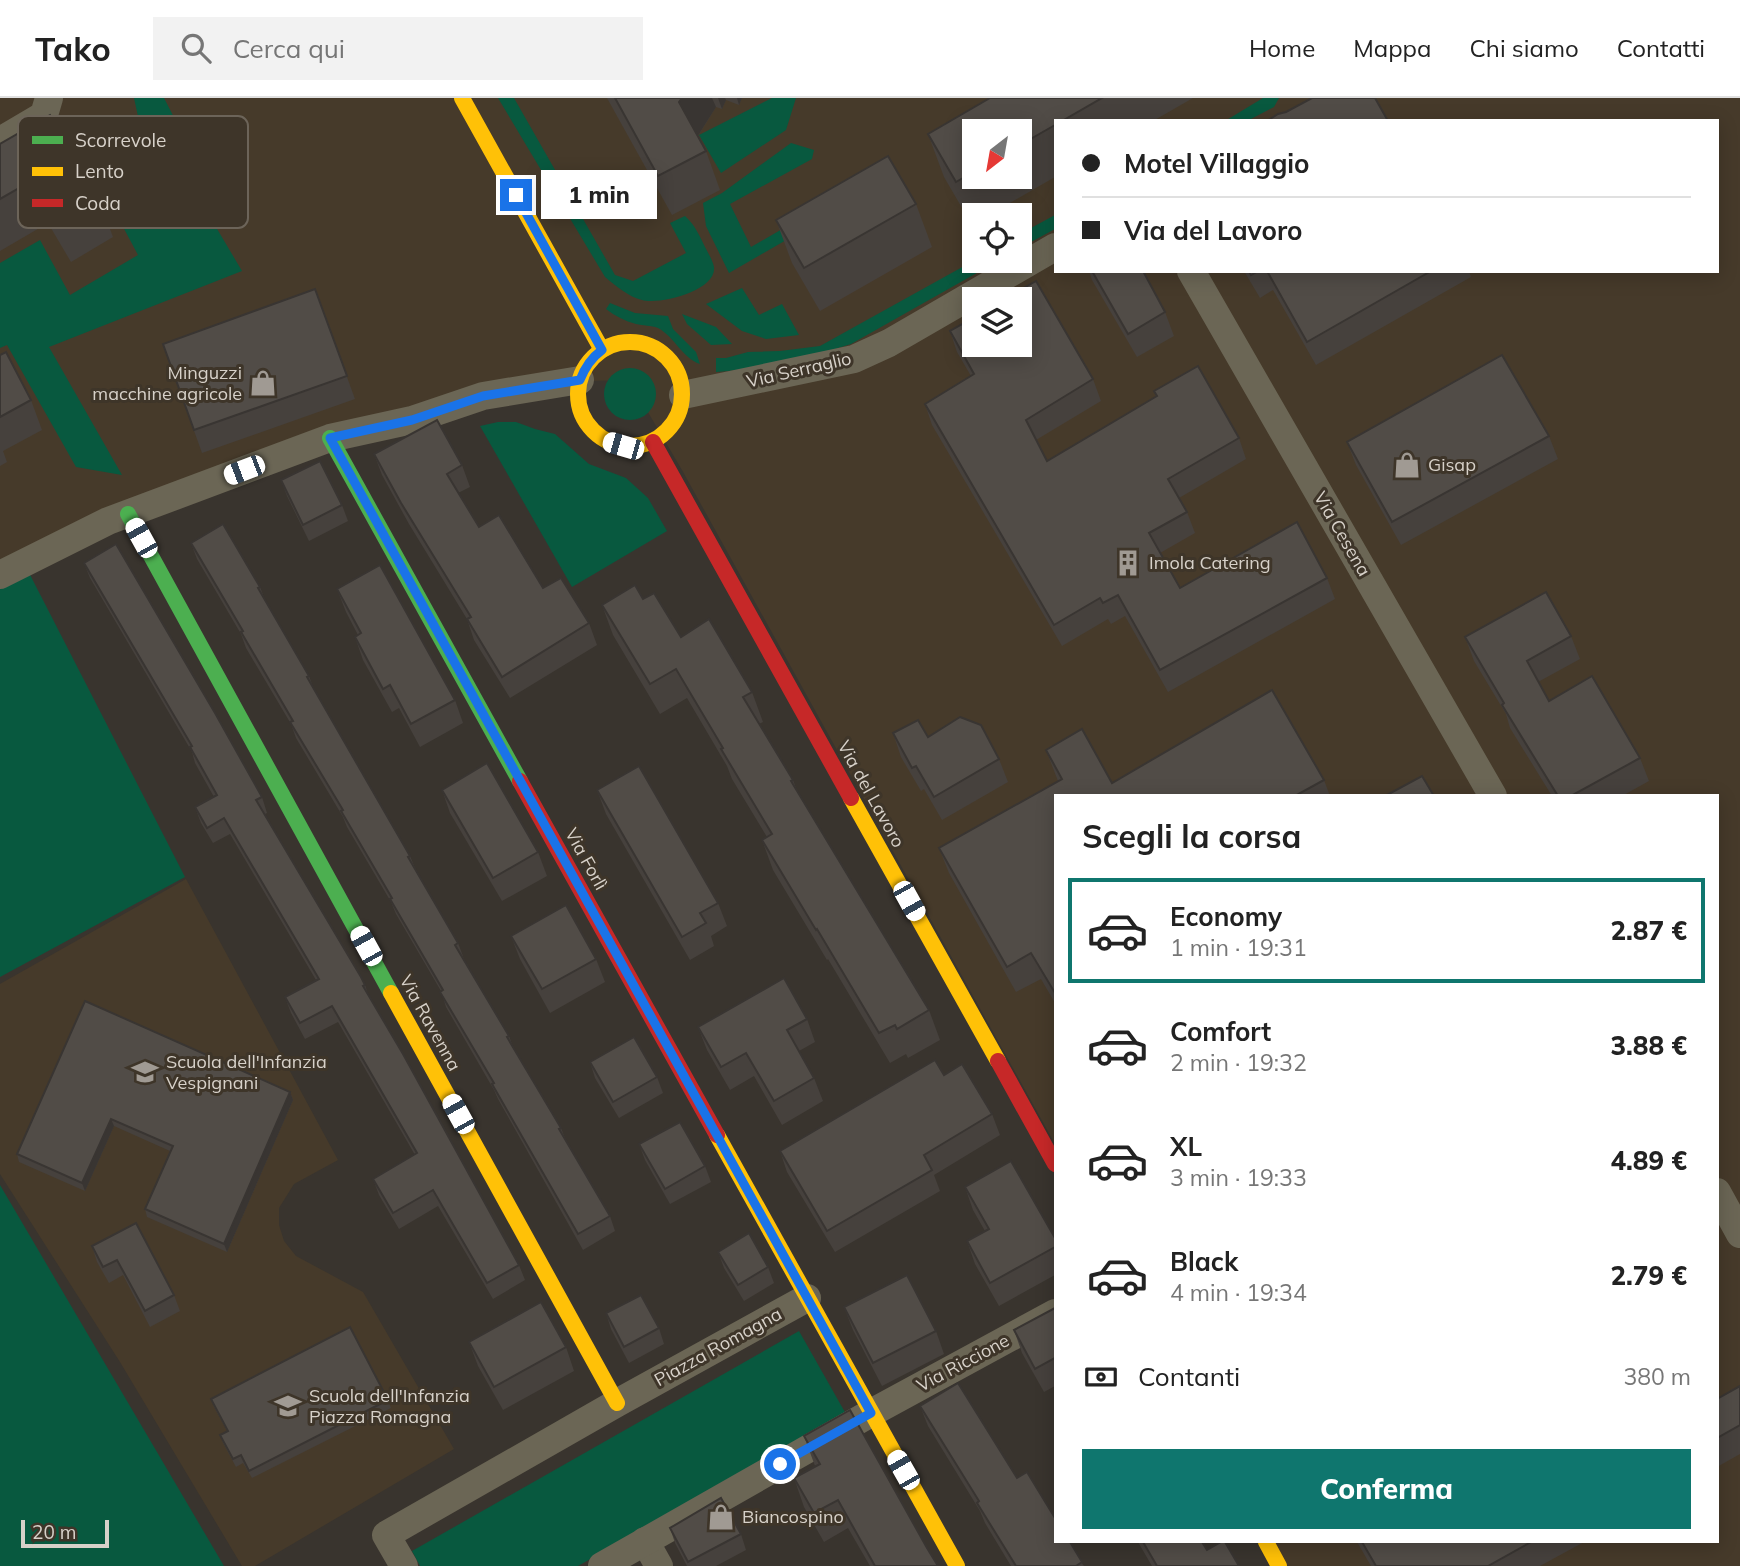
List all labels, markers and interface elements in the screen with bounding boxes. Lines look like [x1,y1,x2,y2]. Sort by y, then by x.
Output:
search box [153,17,643,80]
text: Tako [35,28,111,69]
icon: search [177,29,215,67]
text: Cerca qui [233,32,345,65]
text: Home [1249,33,1315,63]
text: Mappa [1353,33,1431,63]
text: Chi siamo [1469,33,1579,63]
text: Contatti [1617,33,1705,63]
legend [18,116,248,228]
north arrow [962,119,1032,189]
map controls [962,119,1032,357]
text: Scorrevole [75,128,166,152]
text: Motel Villaggio [1124,147,1310,180]
text: Lento [75,159,124,183]
callout: 1 min [540,170,656,220]
route end [500,179,532,211]
text: 1 min [568,180,630,209]
text: Coda [75,191,121,215]
button: locate [962,203,1032,273]
text: Via del Lavoro [1124,214,1302,247]
button: layers [962,287,1032,357]
street label: Via Serraglio [744,346,854,393]
place label: Minguzzi macchine agricole [92,361,242,405]
shop icon: Minguzzi macchine agricole [248,368,278,398]
car [600,430,647,462]
shop icon: Gisap [1392,450,1422,480]
car [221,453,268,487]
place label: Gisap [1428,453,1476,476]
street label: Via Cesena [1309,487,1376,580]
car [122,515,161,561]
building icon: Imola Catering [1113,548,1143,578]
place label: Imola Catering [1149,551,1271,574]
street label: Via del Lavoro [833,736,910,851]
text: Scegli la corsa [1082,816,1301,856]
street label: Via Forlì [560,824,613,894]
car [890,878,929,924]
icon: car [1086,899,1149,962]
text: Economy [1170,900,1282,933]
text: 2.87 € [1611,914,1687,947]
car [347,923,386,969]
text: 1 min · 19:31 [1170,933,1307,962]
street label: Via Ravenna [395,971,466,1075]
icon: car [1086,1014,1149,1077]
text: Comfort [1170,1015,1271,1048]
text: 3.88 € [1611,1029,1687,1062]
text: 2 min · 19:32 [1170,1048,1307,1077]
place label: Scuola dell'Infanzia Vespignani [166,1050,327,1094]
school or university icon: Scuola dell'Infanzia Vespignani [130,1057,160,1087]
car [439,1091,478,1137]
icon: car [1086,1129,1149,1192]
text: XL [1170,1130,1202,1163]
text: 4.89 € [1611,1144,1687,1177]
text: 3 min · 19:33 [1170,1163,1307,1192]
icon: car [1086,1244,1149,1307]
text: Black [1170,1245,1238,1278]
text: 2.79 € [1611,1259,1687,1292]
text: 4 min · 19:34 [1170,1278,1307,1307]
street label: Piazza Romagna [650,1302,786,1391]
street label: Via Riccione [912,1329,1013,1397]
icon: cash [1082,1358,1120,1396]
text: Contanti [1138,1360,1240,1393]
text: 380 m [1623,1362,1691,1391]
place label: Scuola dell'Infanzia Piazza Romagna [309,1384,470,1428]
school or university icon: Scuola dell'Infanzia Piazza Romagna [273,1391,303,1421]
car [884,1447,923,1493]
route start [764,1448,796,1480]
button: Conferma [1082,1449,1691,1529]
shop icon: Biancospino [706,1502,736,1532]
place label: Biancospino [742,1505,844,1528]
scale bar [21,1517,108,1549]
text: 20 m [32,1520,76,1544]

